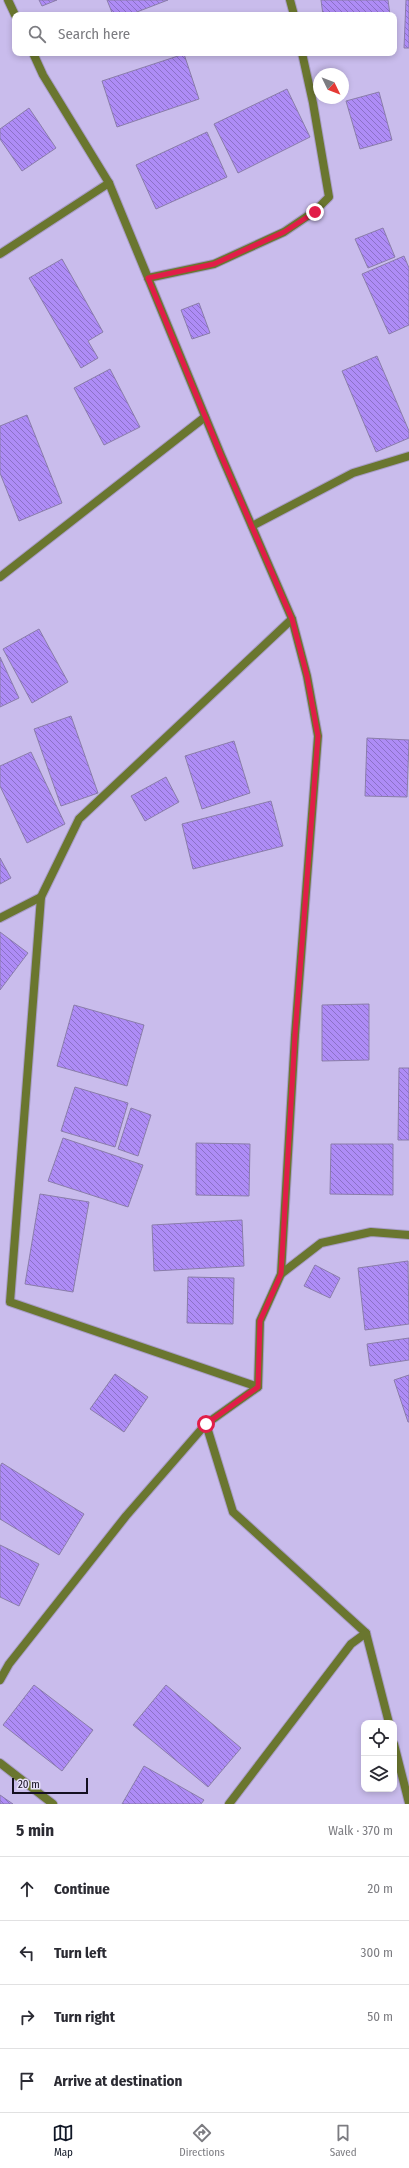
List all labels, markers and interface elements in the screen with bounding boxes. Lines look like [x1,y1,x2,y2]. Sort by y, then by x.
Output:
search box [12,12,397,56]
icon: search [26,23,48,45]
text: Search here [58,25,130,43]
north arrow [313,68,349,104]
route end [306,203,324,221]
route start [197,1415,215,1433]
map controls [361,1720,397,1792]
button: locate [361,1720,397,1756]
button: layers [361,1756,397,1792]
scale bar [12,1776,88,1795]
text: 20 m [18,1778,40,1791]
text: 5 min [16,1820,54,1841]
text: Walk · 370 m [328,1823,393,1838]
icon: ahead [16,1878,38,1900]
text: Continue [54,1880,110,1898]
text: 20 m [367,1881,393,1896]
icon: left [16,1942,38,1964]
text: Turn left [54,1944,107,1962]
text: 300 m [361,1945,393,1960]
icon: right [16,2006,38,2028]
text: Turn right [54,2008,115,2026]
text: 50 m [367,2009,393,2024]
icon: arrive [16,2070,38,2092]
text: Arrive at destination [54,2072,182,2090]
tab: Map [52,2122,74,2159]
tab: Directions [179,2122,225,2159]
tab: Saved [330,2122,357,2159]

